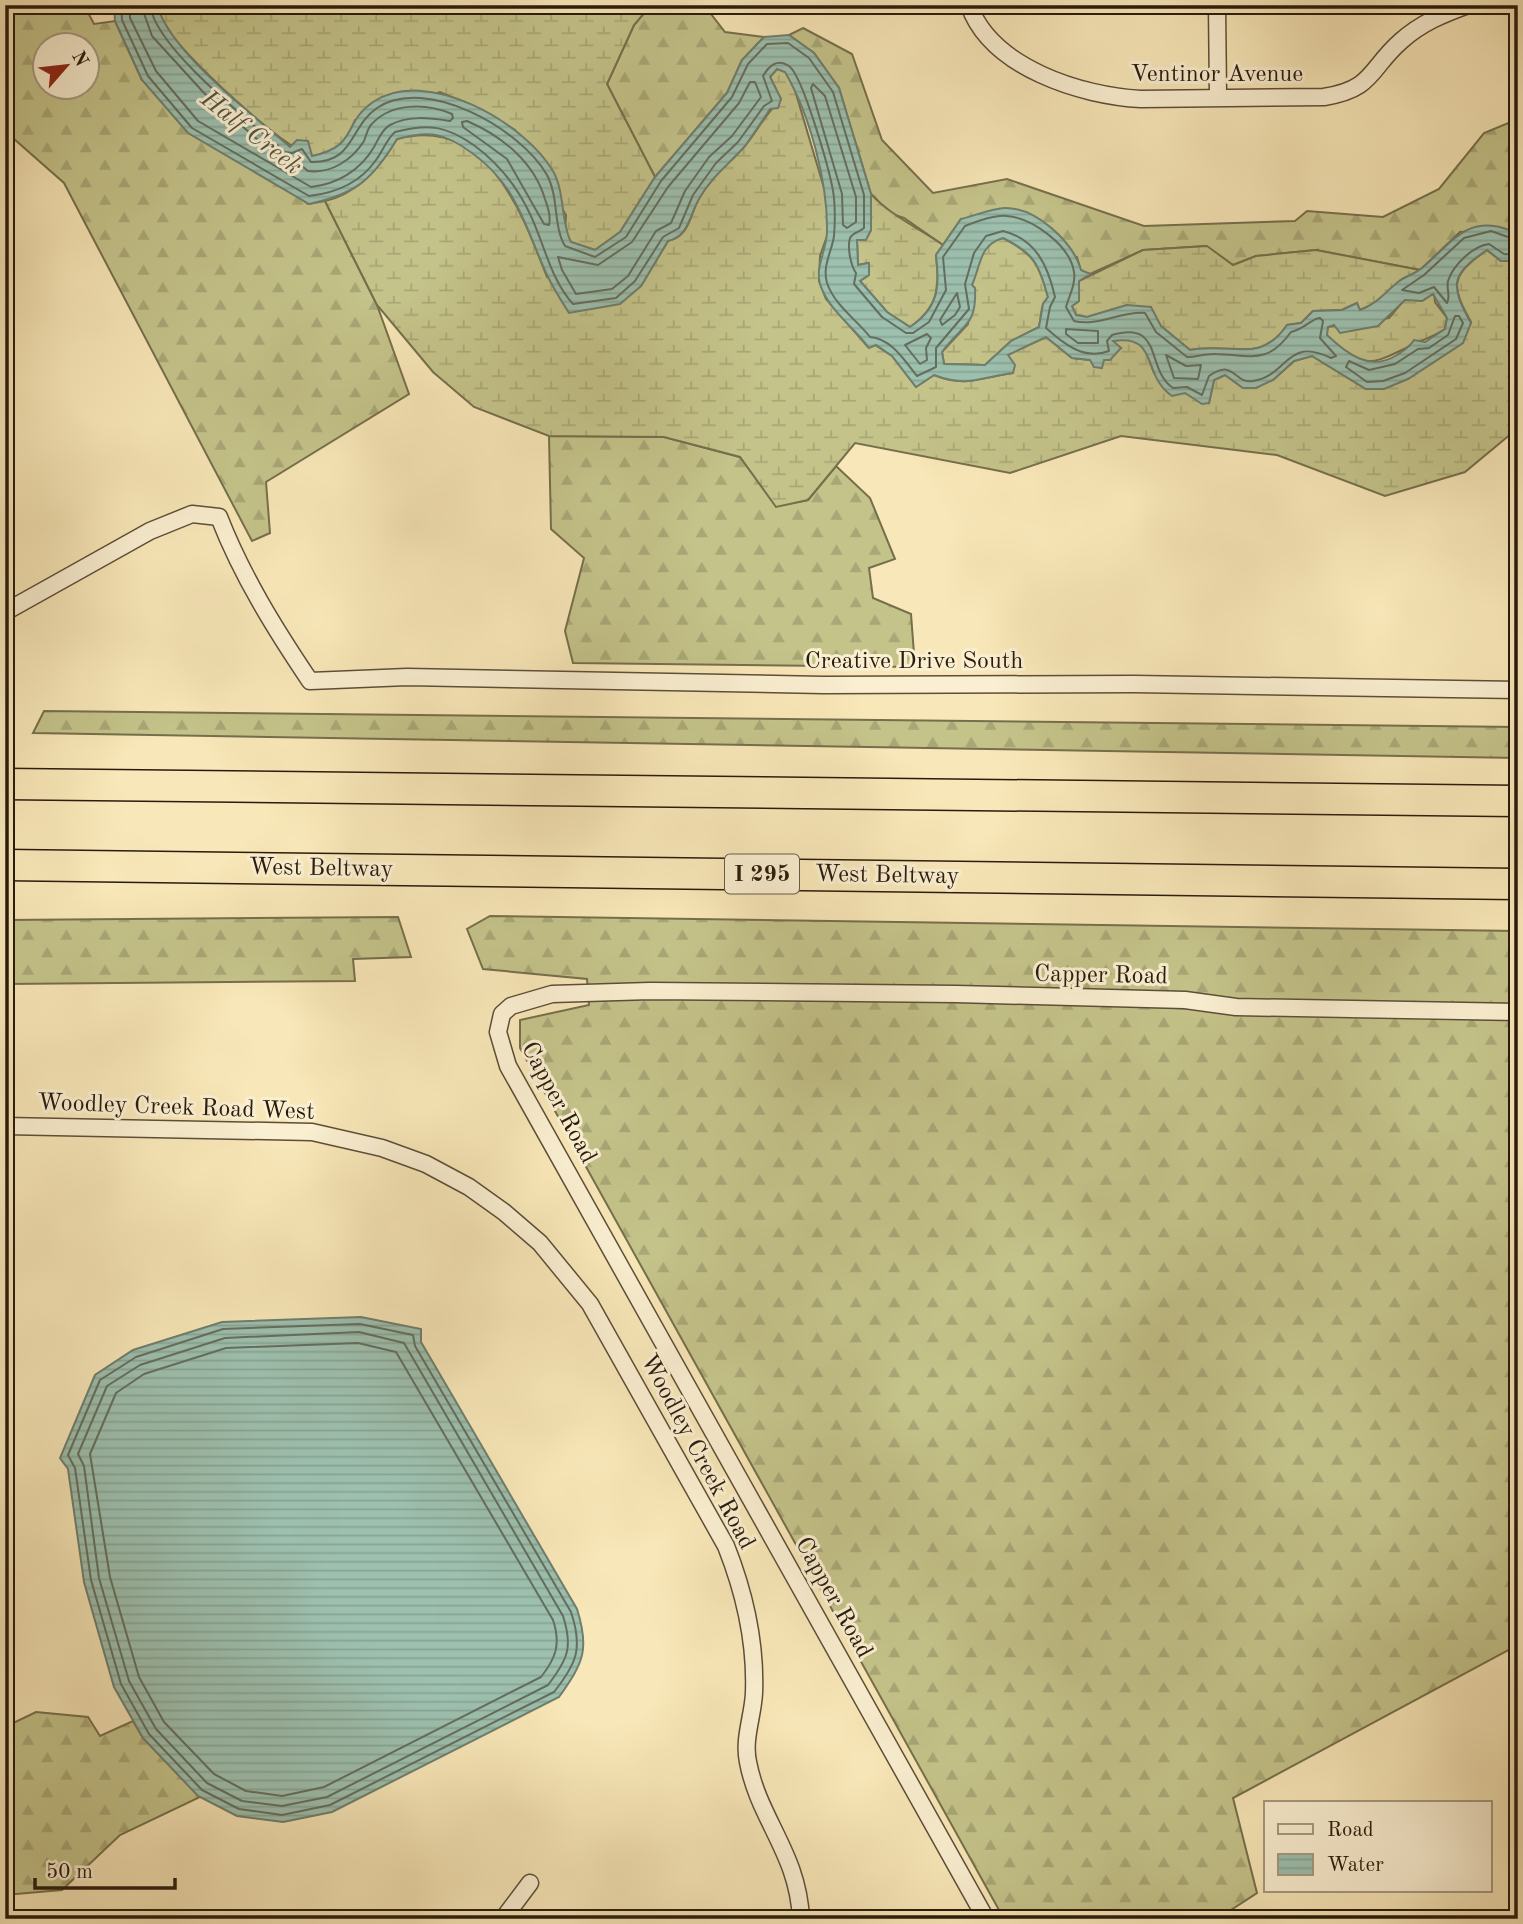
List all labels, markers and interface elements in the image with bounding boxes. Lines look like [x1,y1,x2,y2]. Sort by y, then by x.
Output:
north arrow [32,32,102,102]
text: N [67,48,91,70]
street label: Ventinor Avenue [1131,63,1303,87]
water label: Half Creek [195,85,306,180]
street label: Creative Drive South [805,650,1023,674]
road number: I 295 [725,854,799,894]
street label: West Beltway [249,856,394,882]
street label: West Beltway [815,863,960,889]
street label: Capper Road [1034,963,1168,989]
street label: Capper Road [516,1038,600,1168]
street label: Woodley Creek Road West [37,1091,315,1125]
street label: Woodley Creek Road [635,1350,759,1554]
street label: Capper Road [790,1534,876,1662]
legend [1264,1801,1492,1892]
text: Road [1327,1820,1374,1841]
scale bar [35,1847,175,1891]
text: Water [1327,1855,1384,1876]
text: 50 m [46,1862,93,1883]

